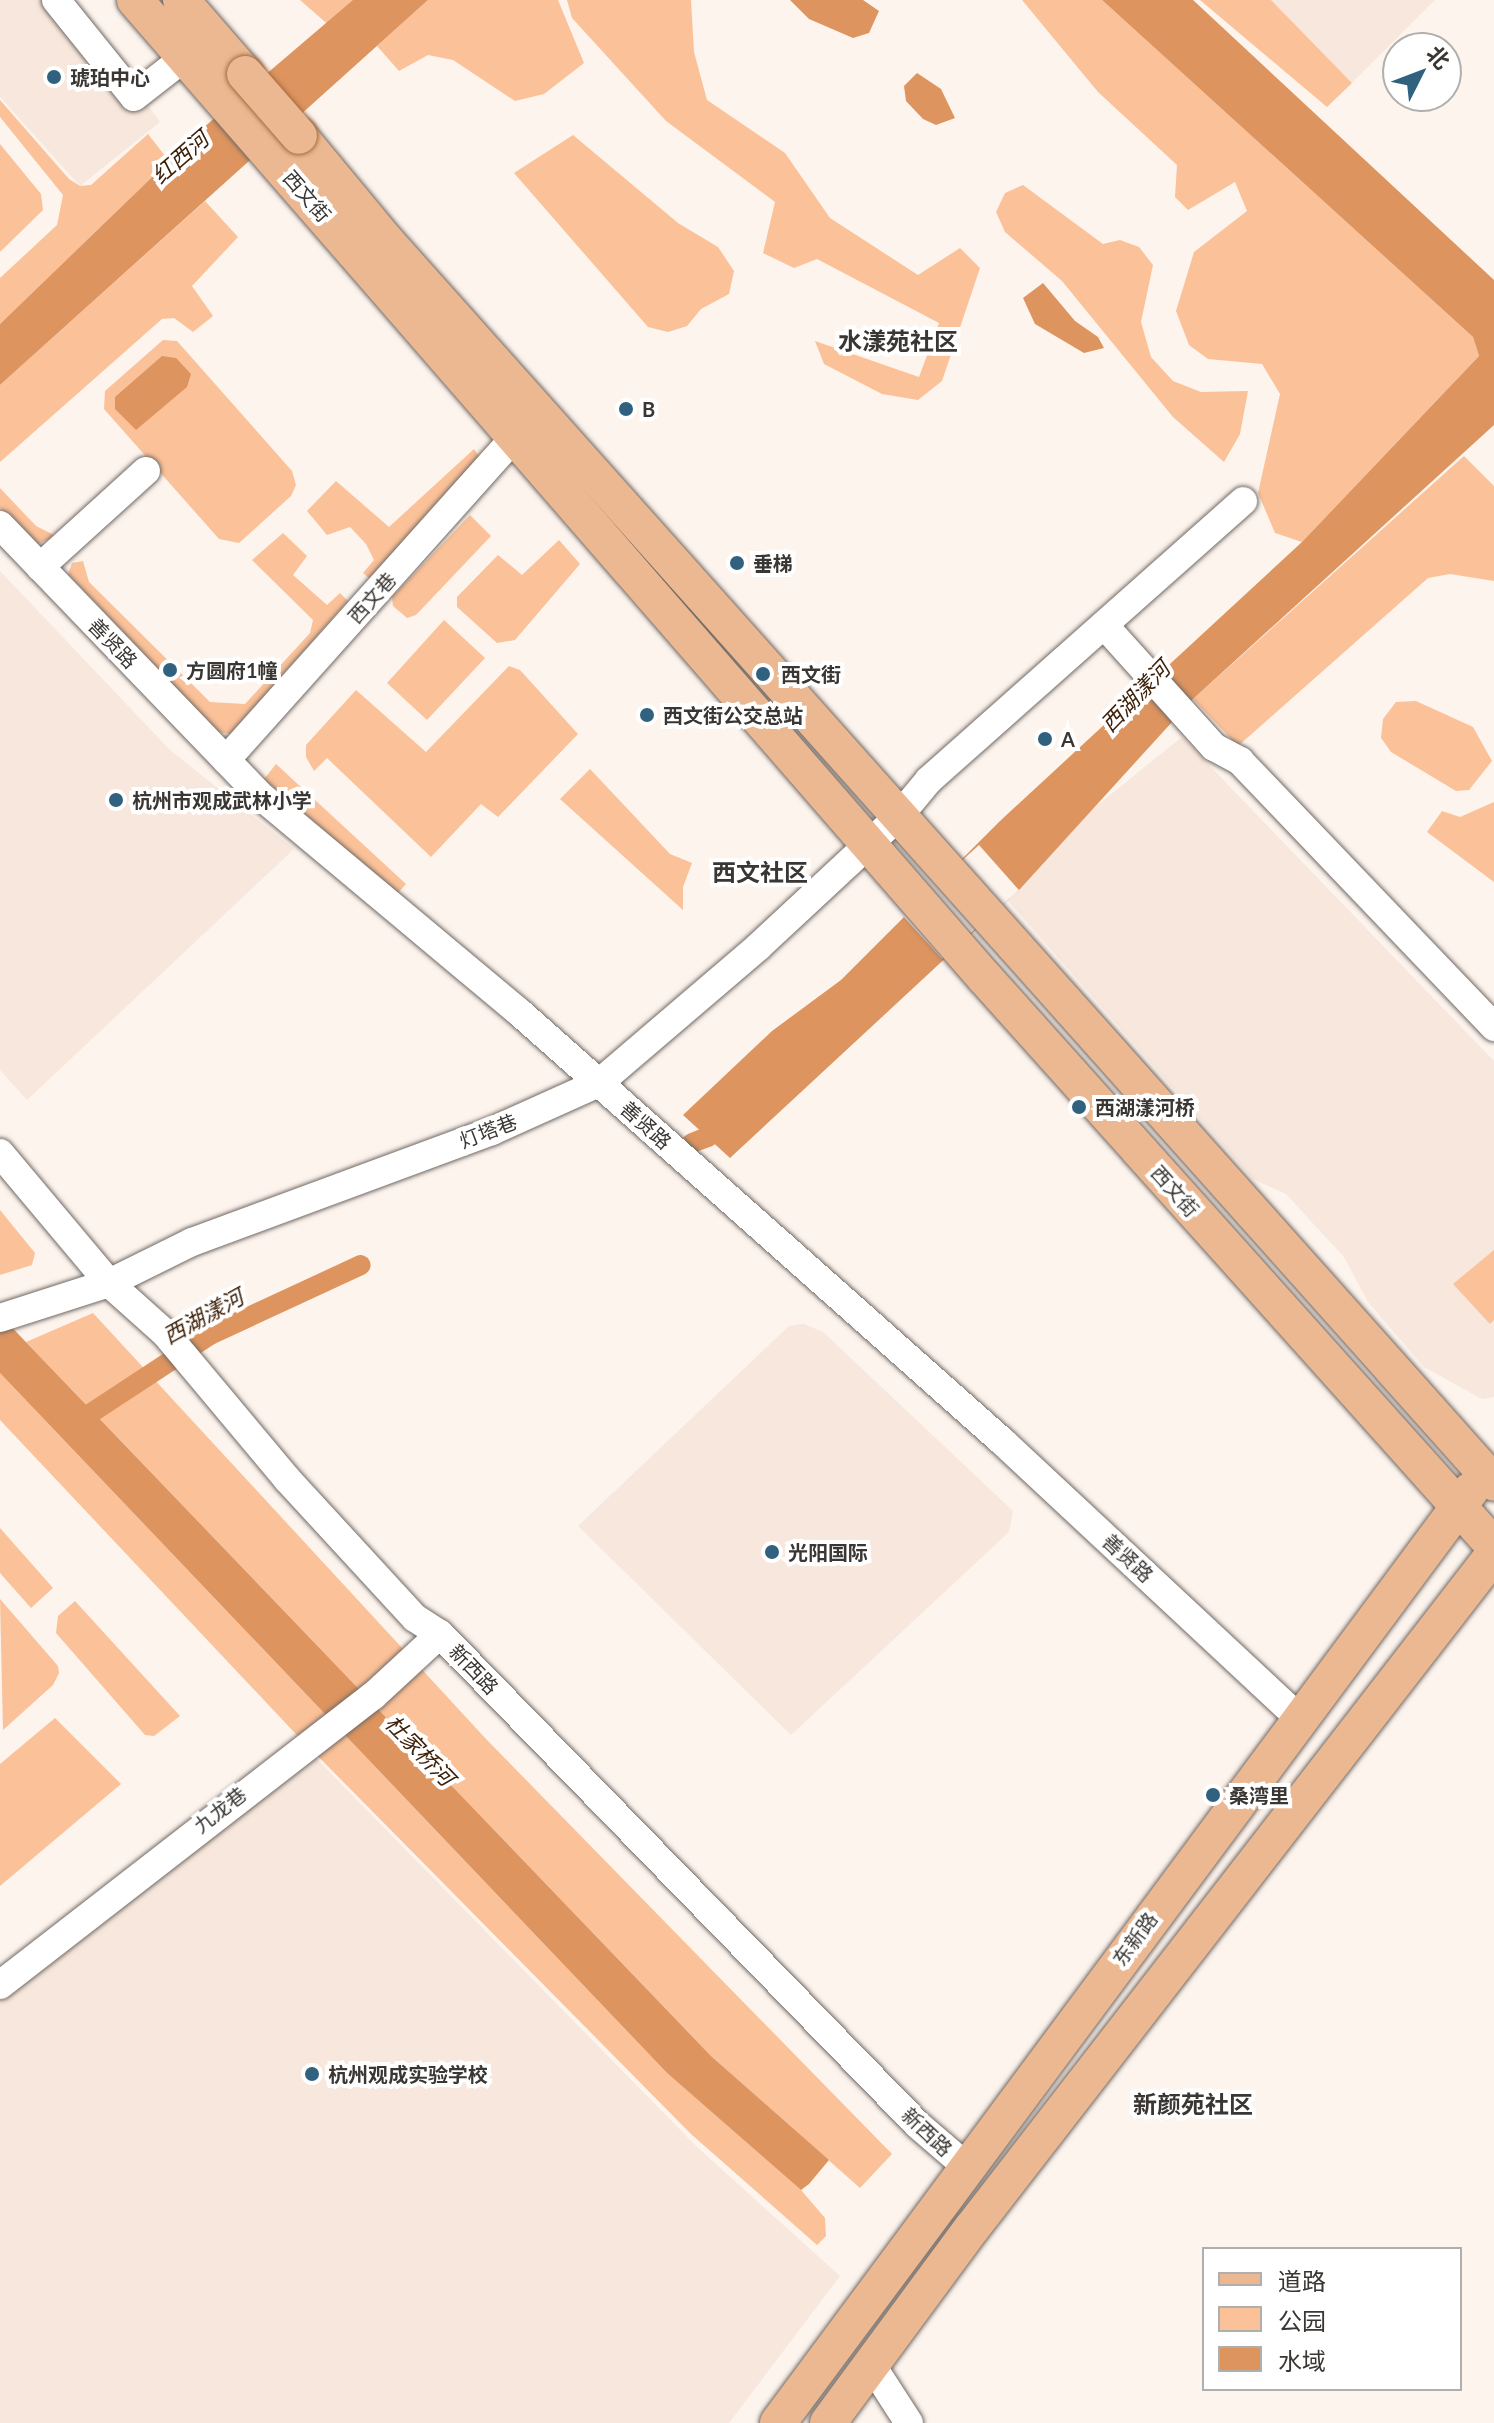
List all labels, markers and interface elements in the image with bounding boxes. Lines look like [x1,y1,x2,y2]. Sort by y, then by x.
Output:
north arrow [1382,32,1462,112]
text: 北 [1421,40,1456,74]
place label: 琥珀中心 [70,65,150,89]
marker: 琥珀中心 [45,68,63,86]
water label: 红西河 [146,125,214,189]
street label: 西文街 [278,165,336,227]
district label: 水漾苑社区 [838,327,958,355]
place label: B [642,397,655,421]
marker: B [617,400,635,418]
place label: 垂梯 [753,551,793,575]
marker: 垂梯 [728,554,746,572]
street label: 西文巷 [343,568,401,628]
street label: 善贤路 [84,613,142,673]
water label: 西湖漾河 [1095,655,1175,737]
place label: 方圆府1幢 [186,658,278,682]
marker: 方圆府1幢 [161,661,179,679]
place label: 西文街 [781,662,841,686]
marker: 西文街 [752,663,774,685]
place label: 西文街公交总站 [663,703,803,727]
marker: 西文街公交总站 [638,706,656,724]
place label: A [1061,727,1075,751]
marker: A [1036,730,1054,748]
place label: 杭州市观成武林小学 [132,788,312,812]
marker: 杭州市观成武林小学 [107,791,125,809]
district label: 西文社区 [712,858,808,886]
place label: 西湖漾河桥 [1095,1095,1195,1119]
street label: 善贤路 [616,1096,676,1154]
marker: 西湖漾河桥 [1070,1098,1088,1116]
street label: 灯塔巷 [456,1109,520,1153]
street label: 西文街 [1146,1161,1204,1221]
water label: 西湖漾河 [158,1283,248,1349]
street label: 善贤路 [1098,1529,1158,1587]
place label: 光阳国际 [788,1540,868,1564]
marker: 光阳国际 [763,1543,781,1561]
street label: 新西路 [445,1639,503,1699]
water label: 杜家桥河 [380,1709,460,1791]
street label: 九龙巷 [189,1782,251,1838]
place label: 桑湾里 [1229,1783,1289,1807]
marker: 桑湾里 [1204,1786,1222,1804]
street label: 东新路 [1108,1908,1162,1970]
place label: 杭州观成实验学校 [328,2062,488,2086]
marker: 杭州观成实验学校 [303,2065,321,2083]
district label: 新颜苑社区 [1133,2090,1253,2118]
street label: 新西路 [897,2103,957,2161]
legend [1202,2247,1462,2391]
text: 道路 [1278,2266,1326,2295]
text: 公园 [1278,2306,1326,2335]
text: 水域 [1278,2346,1326,2375]

